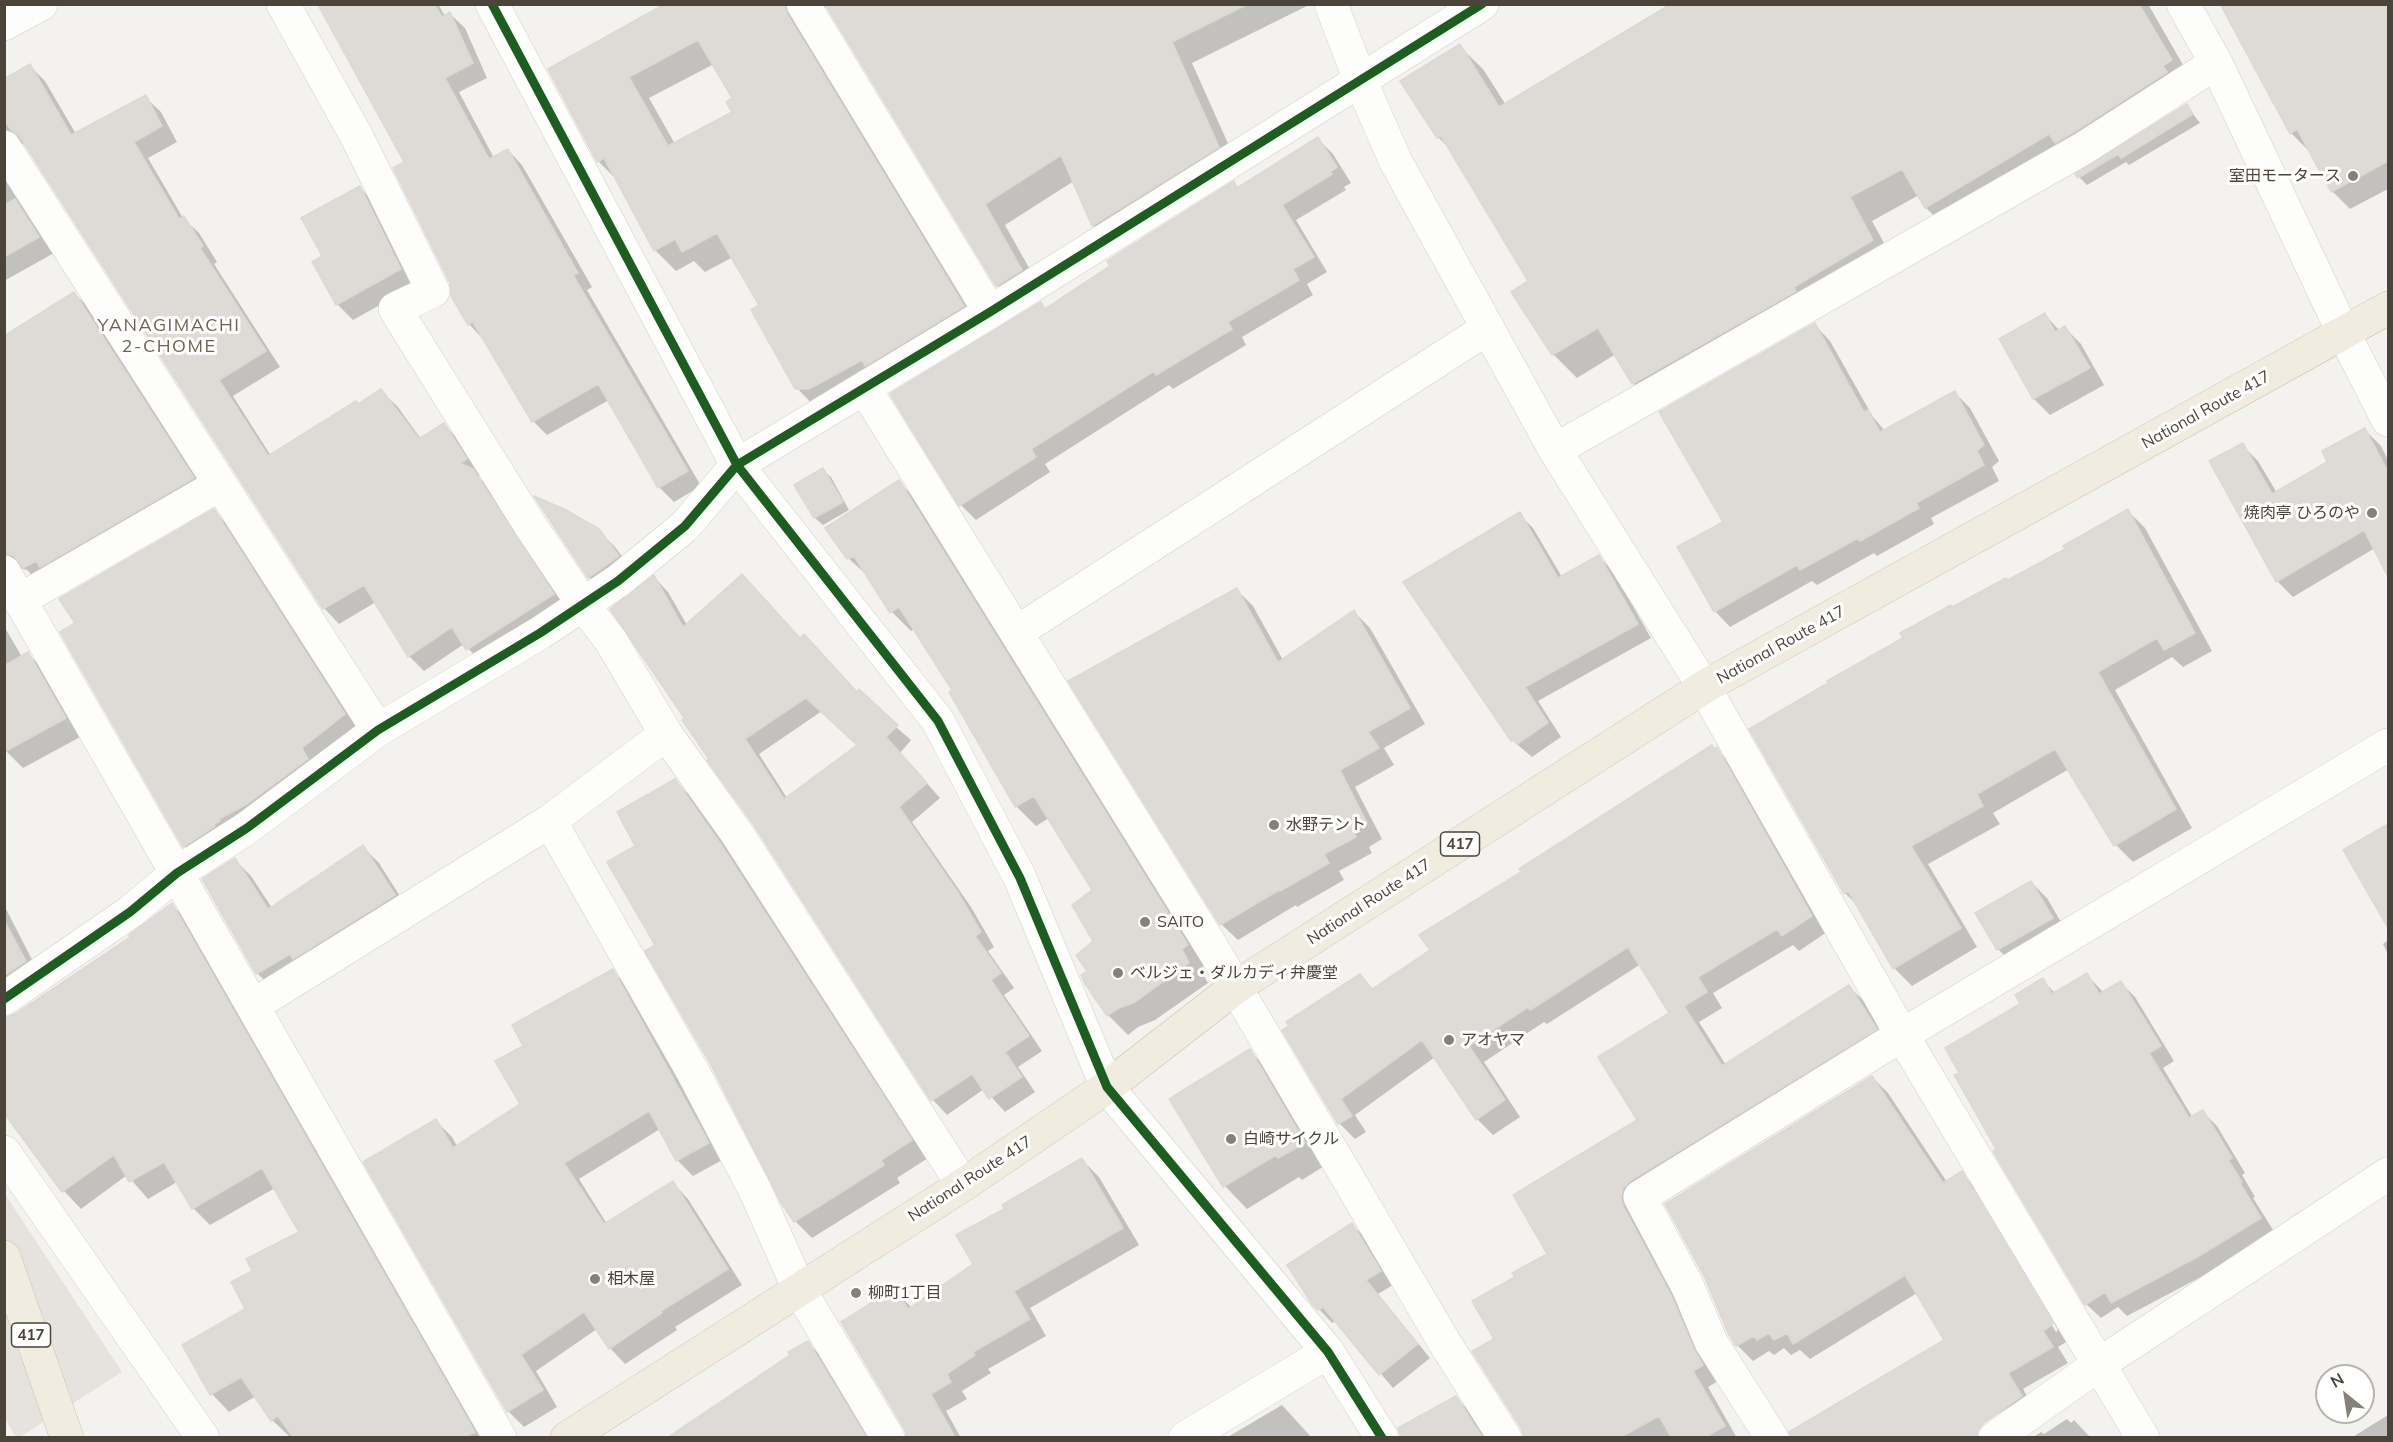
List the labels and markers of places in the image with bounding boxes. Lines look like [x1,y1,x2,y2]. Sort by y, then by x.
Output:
place label: 室田モータース [2229,166,2341,186]
marker: 室田モータース [2346,169,2360,183]
place label: 焼肉亭 ひろのや [2244,503,2360,523]
marker: 焼肉亭 ひろのや [2365,506,2379,520]
place label: 水野テント [1286,815,1366,835]
marker: 水野テント [1267,818,1281,832]
place label: SAITO [1157,912,1204,932]
marker: SAITO [1138,915,1152,929]
place label: ベルジェ・ダルカディ弁慶堂 [1130,963,1338,983]
marker: ベルジェ・ダルカディ弁慶堂 [1111,966,1125,980]
place label: アオヤマ [1461,1030,1525,1050]
marker: アオヤマ [1442,1033,1456,1047]
place label: 白崎サイクル [1243,1129,1339,1149]
marker: 白崎サイクル [1224,1132,1238,1146]
place label: 相木屋 [607,1269,655,1289]
marker: 相木屋 [588,1272,602,1286]
place label: 柳町1丁目 [868,1283,942,1303]
marker: 柳町1丁目 [849,1286,863,1300]

